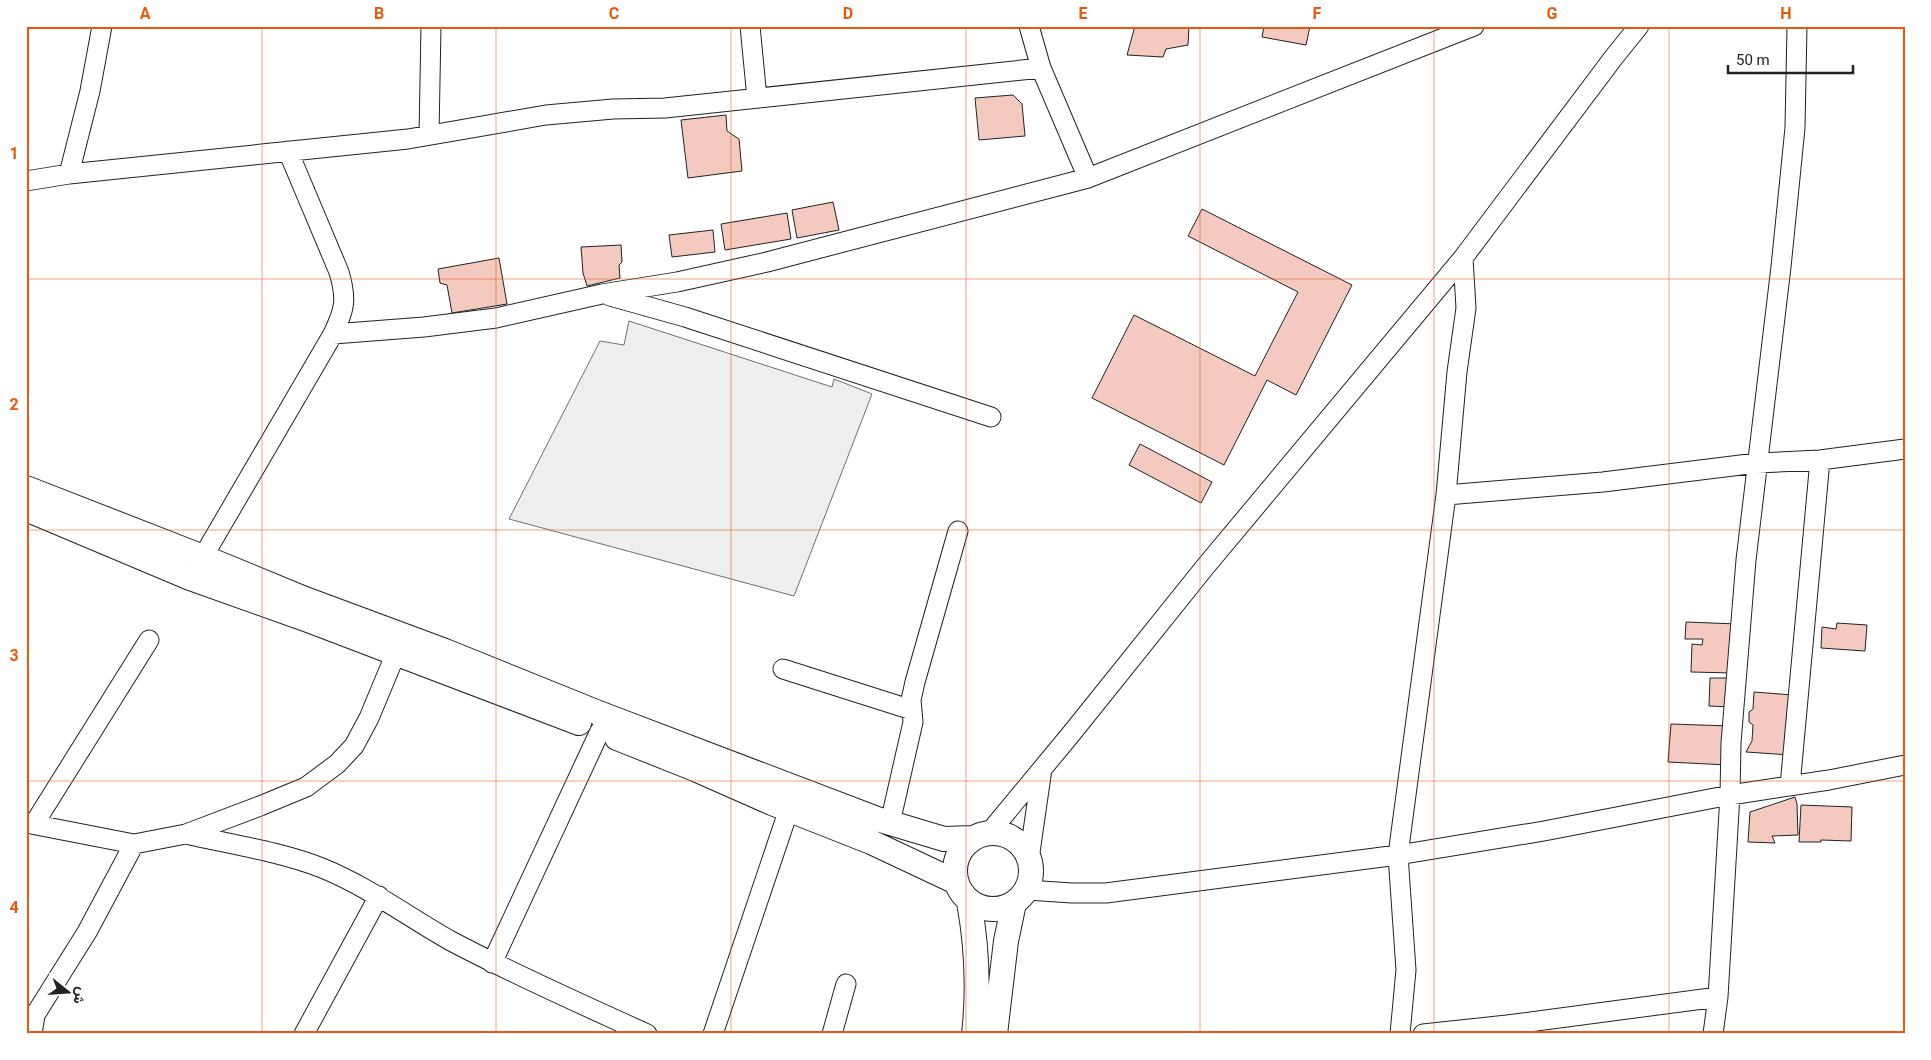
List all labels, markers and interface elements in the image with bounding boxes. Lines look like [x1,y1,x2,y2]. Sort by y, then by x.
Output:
text: A [140,4,151,23]
text: B [374,4,384,23]
text: C [609,4,619,23]
text: D [843,4,853,23]
text: E [1079,4,1088,23]
text: F [1313,4,1322,23]
text: G [1547,4,1558,23]
text: H [1780,4,1792,23]
scale bar [1728,42,1854,74]
text: 50 m [1736,51,1770,69]
text: 1 [9,144,19,163]
text: 2 [9,395,19,414]
text: 3 [9,646,19,665]
text: 4 [9,898,19,917]
north arrow [42,968,92,1018]
text: ش [69,985,91,1006]

